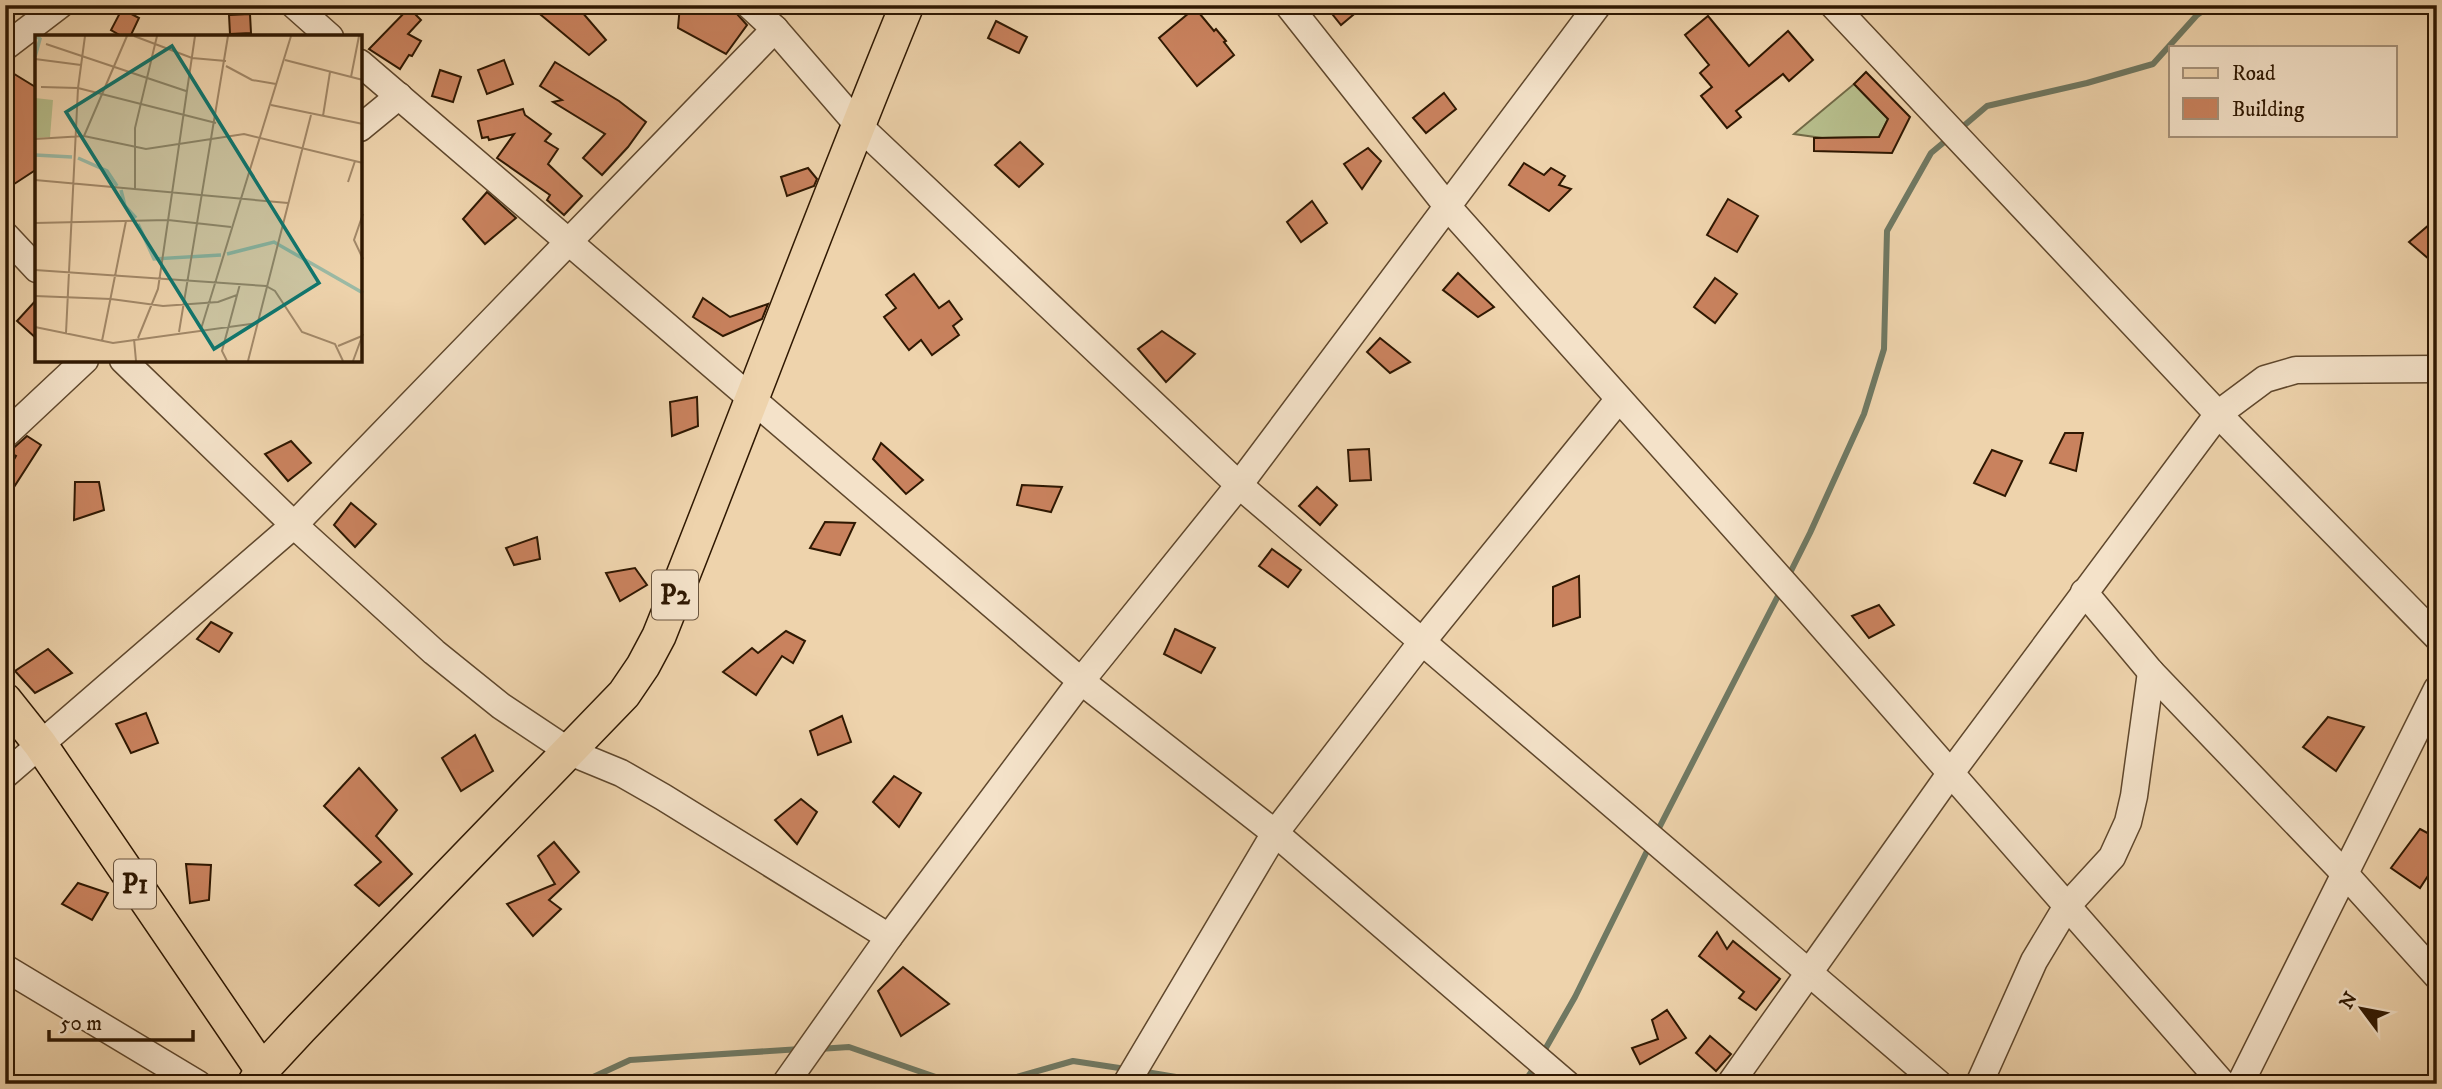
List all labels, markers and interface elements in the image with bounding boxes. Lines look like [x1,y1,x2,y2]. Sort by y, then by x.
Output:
inset map [35,35,362,362]
legend [2169,46,2396,136]
text: Road [2232,61,2276,87]
text: Building [2232,97,2305,123]
road number: P2 [652,570,698,620]
road number: P1 [114,860,156,908]
north arrow [2326,974,2396,1044]
text: N [2335,988,2363,1013]
scale bar [49,998,192,1042]
text: 50 m [60,1011,102,1037]

